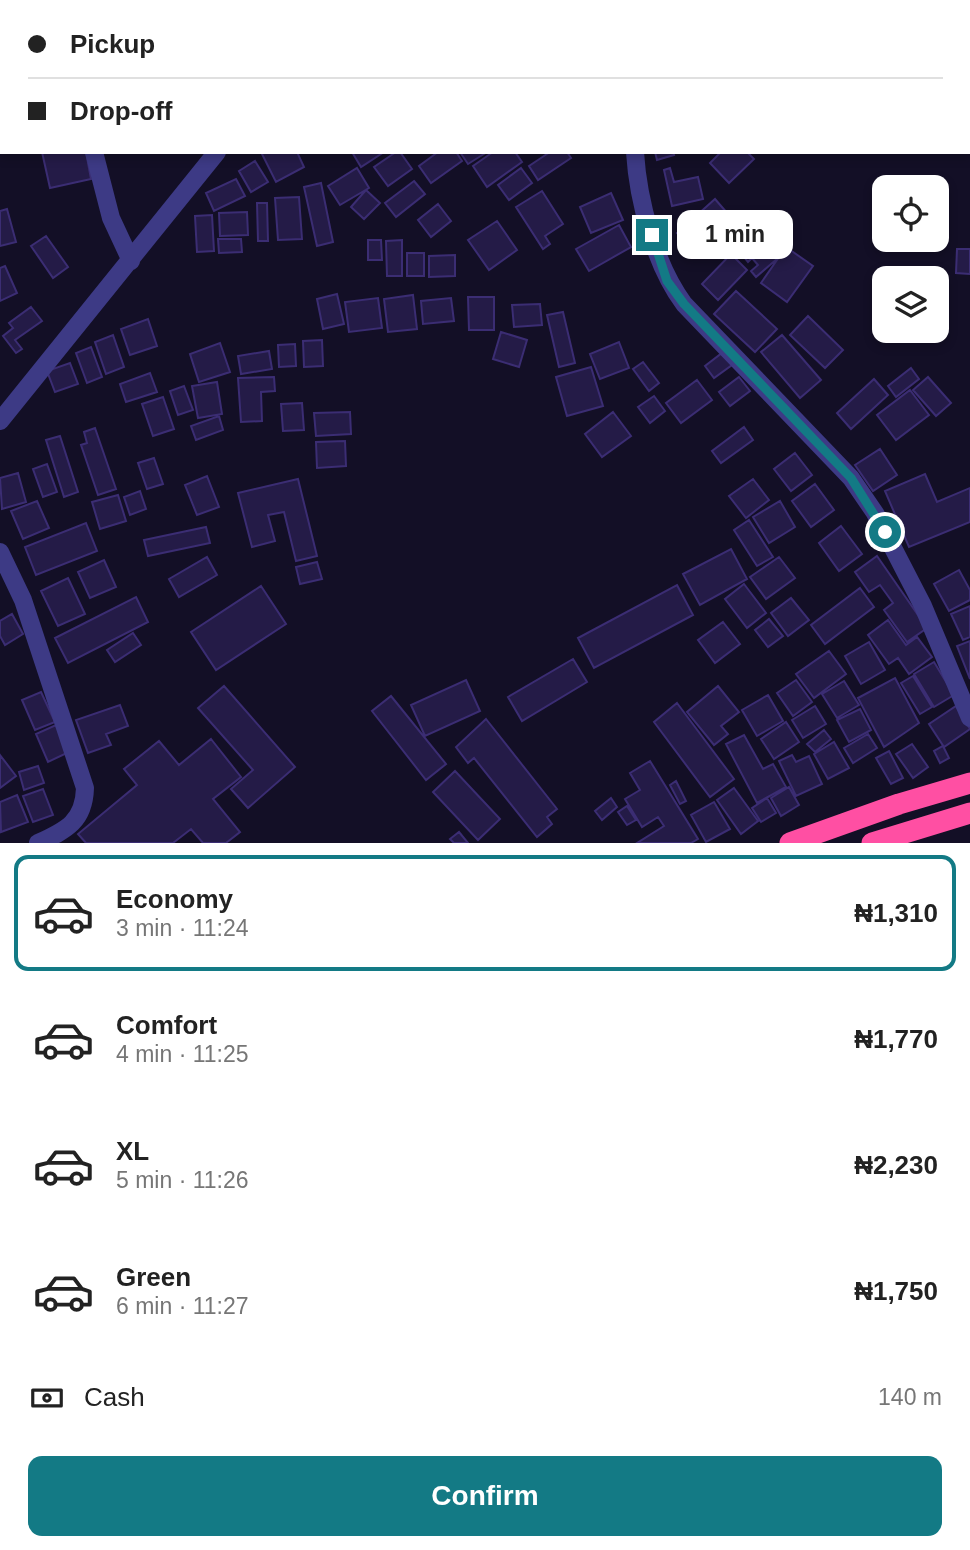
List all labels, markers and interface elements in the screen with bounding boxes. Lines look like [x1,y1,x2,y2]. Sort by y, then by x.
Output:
text: Pickup [70,29,155,59]
text: Drop-off [70,96,173,126]
map controls [872,175,949,343]
button: locate [872,175,949,252]
callout: 1 min [676,210,792,260]
route end [636,219,668,251]
text: 1 min [705,221,765,247]
button: layers [872,266,949,343]
route start [869,516,901,548]
icon: car [32,882,95,945]
text: Economy [116,884,233,914]
text: ₦1,310 [854,898,938,928]
text: 3 min · 11:24 [116,915,249,941]
icon: car [32,1008,95,1071]
text: Comfort [116,1010,217,1040]
text: ₦1,770 [854,1024,938,1054]
text: 4 min · 11:25 [116,1041,249,1067]
icon: car [32,1134,95,1197]
text: XL [116,1136,149,1166]
text: ₦2,230 [854,1150,938,1180]
text: 5 min · 11:26 [116,1167,249,1193]
icon: car [32,1260,95,1323]
text: Green [116,1262,191,1292]
text: ₦1,750 [854,1276,938,1306]
text: 6 min · 11:27 [116,1293,249,1319]
icon: cash [28,1379,66,1417]
text: Cash [84,1382,145,1412]
text: 140 m [878,1384,942,1410]
button: Confirm [28,1456,942,1536]

